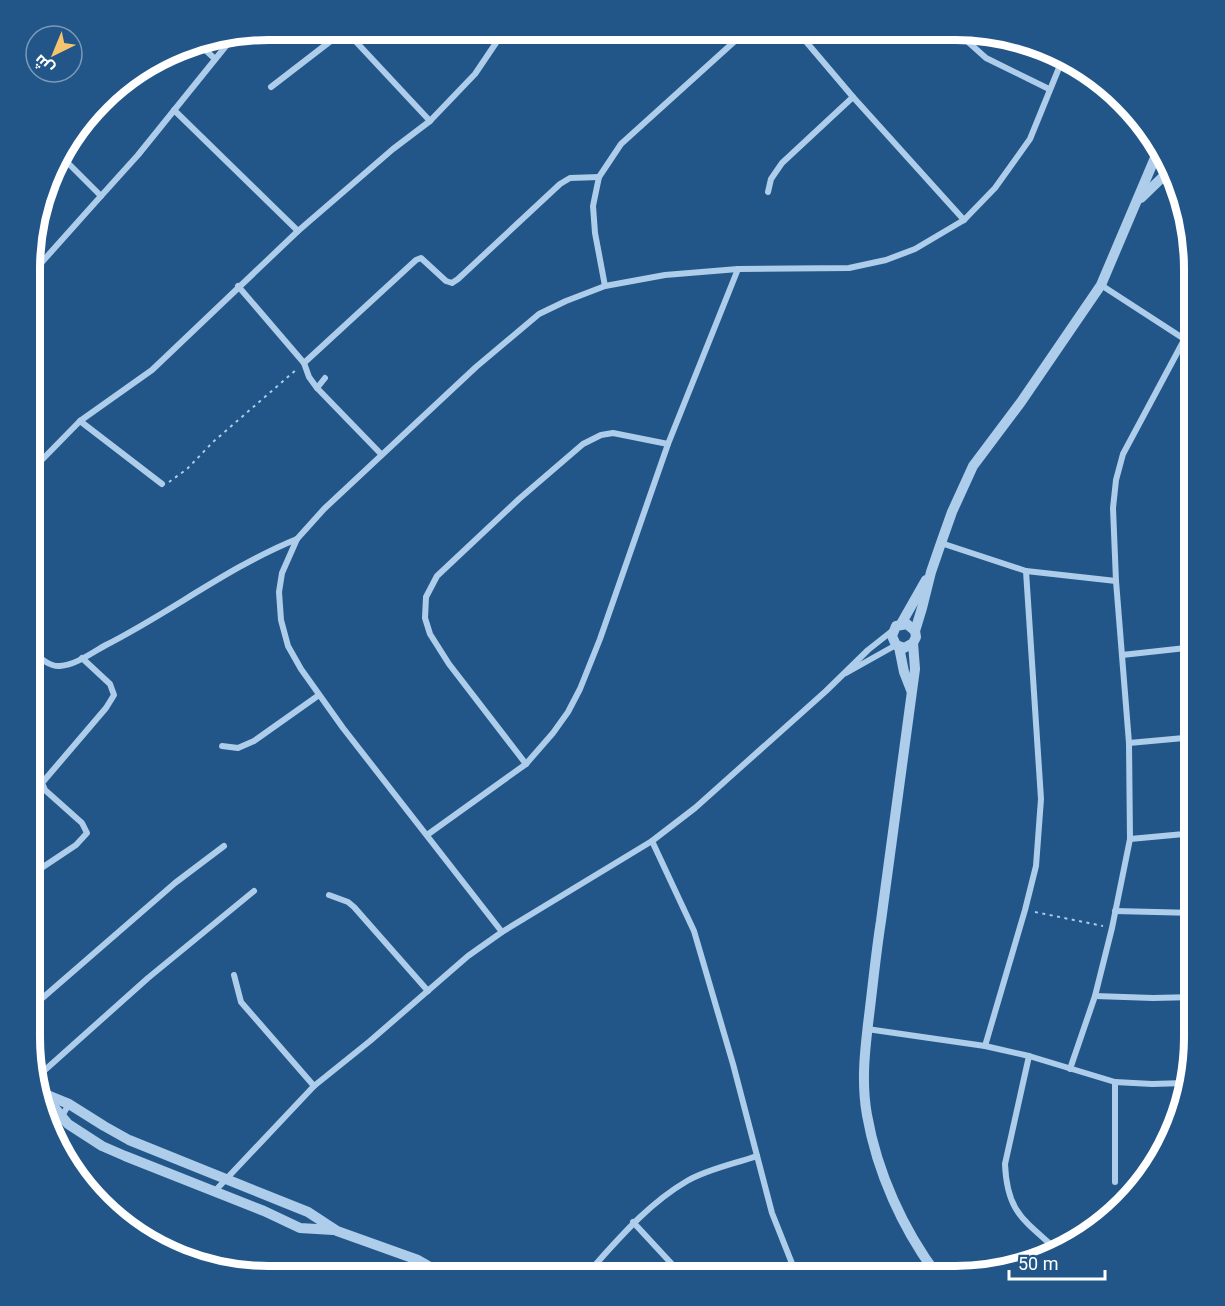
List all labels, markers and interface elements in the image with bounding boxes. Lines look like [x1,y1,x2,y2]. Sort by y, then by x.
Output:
north arrow [24,24,84,84]
text: ش [30,51,58,79]
scale bar [1009,1243,1105,1281]
text: 50 m [1018,1253,1058,1274]

